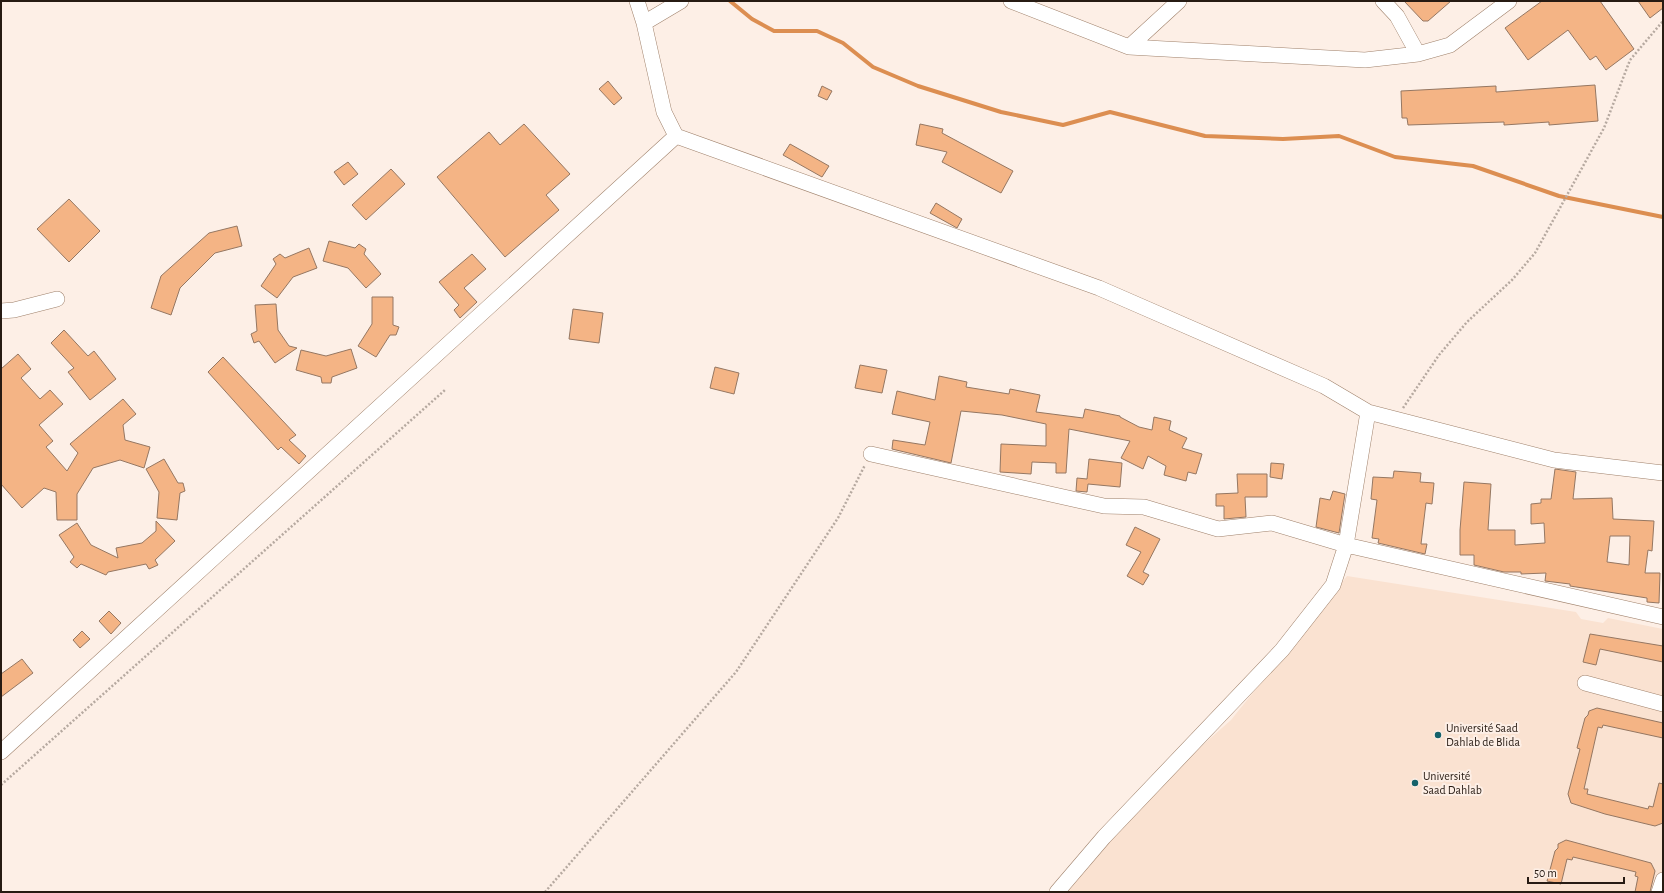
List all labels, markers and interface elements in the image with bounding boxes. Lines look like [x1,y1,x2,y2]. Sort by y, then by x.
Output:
place label: Université Saad Dahlab de Blida [1446,722,1520,748]
marker: Université Saad Dahlab de Blida [1433,730,1443,740]
place label: Université Saad Dahlab [1423,770,1482,796]
marker: Université Saad Dahlab [1410,778,1420,788]
scale bar [1528,859,1624,885]
text: 50 m [1534,867,1557,879]

